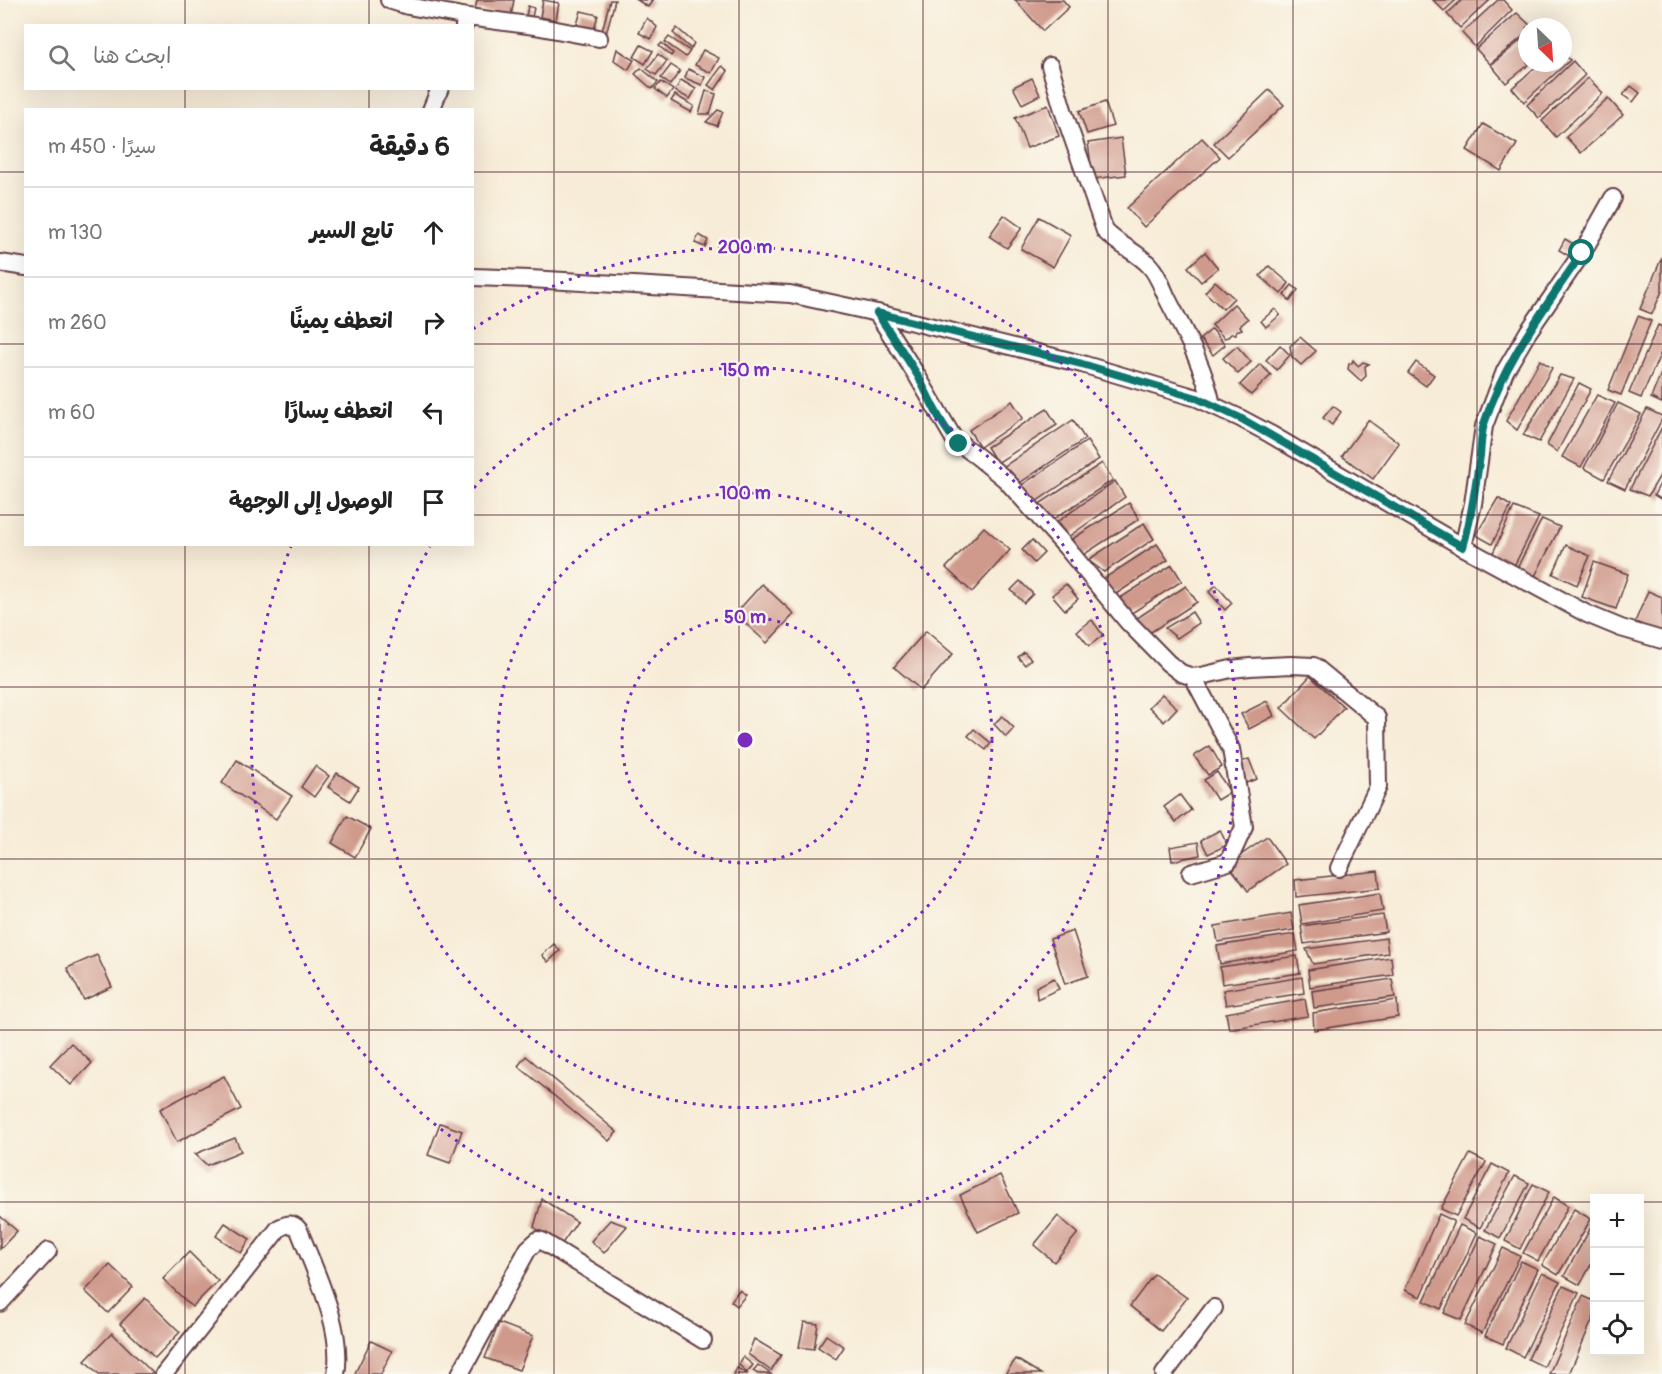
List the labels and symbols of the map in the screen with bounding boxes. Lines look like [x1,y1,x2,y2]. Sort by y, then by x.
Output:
north arrow [1518,18,1572,72]
text: 200 m [718,236,772,259]
route start [1568,239,1594,265]
text: 150 m [721,359,770,382]
route end [945,430,971,456]
text: 100 m [719,482,771,505]
text: 50 m [724,606,766,629]
centre of rings [735,730,755,750]

